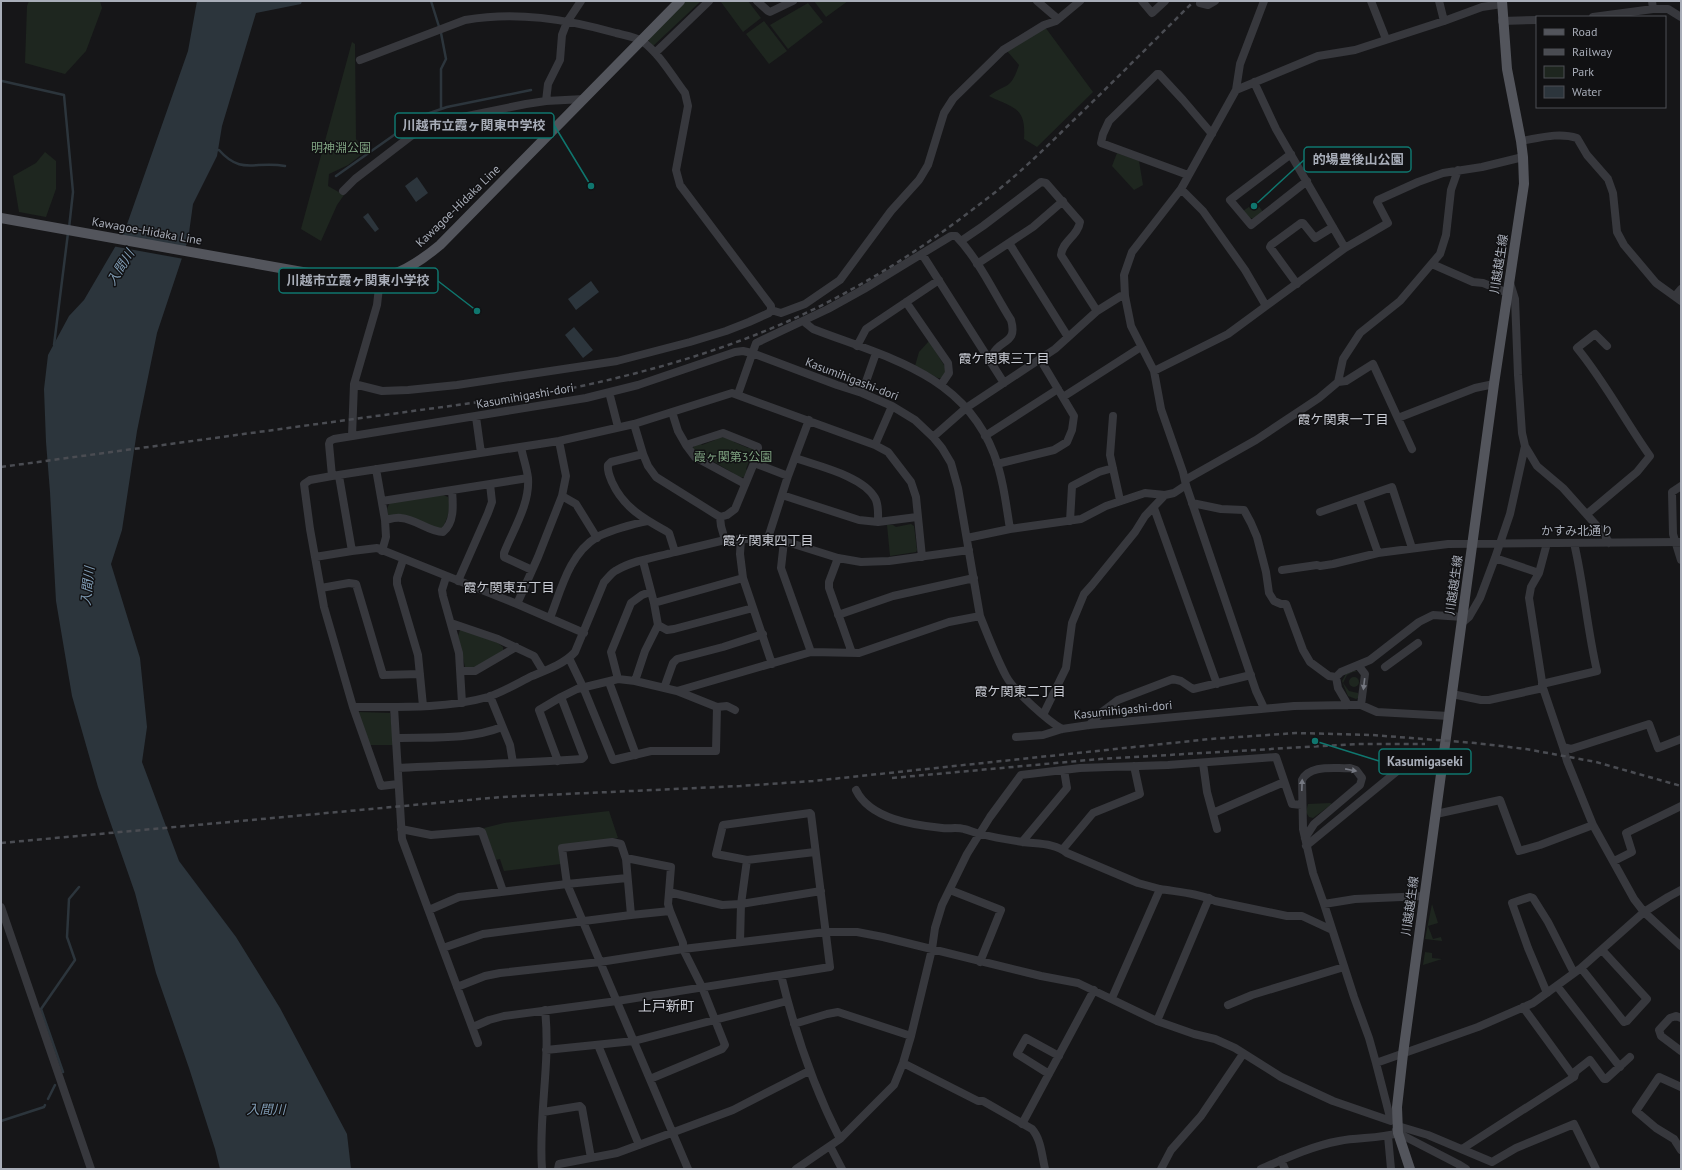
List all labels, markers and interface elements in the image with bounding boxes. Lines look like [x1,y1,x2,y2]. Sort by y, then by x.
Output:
legend [1536,16,1666,108]
text: Road [1572,24,1597,39]
text: Railway [1572,44,1612,59]
text: Park [1572,64,1594,79]
text: Water [1572,84,1602,99]
callout: 川越市立霞ヶ関東中学校 [395,113,554,138]
text: 川越市立霞ヶ関東中学校 [402,117,546,134]
park label: 明神淵公園 [311,140,371,155]
callout: 的場豊後山公園 [1304,147,1411,172]
text: 的場豊後山公園 [1312,151,1404,168]
street label: Kawagoe-Hidaka Line [412,161,503,250]
street label: Kawagoe-Hidaka Line [91,213,203,248]
street label: 川越越生線 [1486,233,1511,295]
water label: 入間川 [103,245,139,288]
callout: 川越市立霞ヶ関東小学校 [279,268,438,293]
text: 川越市立霞ヶ関東小学校 [286,272,430,289]
district label: 霞ケ関東三丁目 [958,350,1050,367]
street label: Kasumihigashi-dori [803,354,901,403]
street label: Kasumihigashi-dori [475,380,575,411]
district label: 霞ケ関東一丁目 [1297,411,1389,428]
park label: 霞ヶ関第3公園 [694,449,772,464]
street label: かすみ北通り [1541,523,1613,538]
district label: 霞ケ関東四丁目 [722,532,814,549]
street label: 川越越生線 [1442,554,1465,616]
water label: 入間川 [77,564,98,606]
district label: 霞ケ関東五丁目 [463,579,555,596]
one-way arrow [1361,678,1367,690]
district label: 霞ケ関東二丁目 [974,683,1066,700]
street label: Kasumihigashi-dori [1073,697,1173,722]
callout: Kasumigaseki [1379,749,1471,774]
text: Kasumigaseki [1387,753,1463,770]
one-way arrow [1345,767,1357,773]
one-way arrow [1299,779,1306,791]
street label: 川越越生線 [1398,875,1421,937]
district label: 上戸新町 [638,997,694,1015]
water label: 入間川 [246,1101,287,1118]

